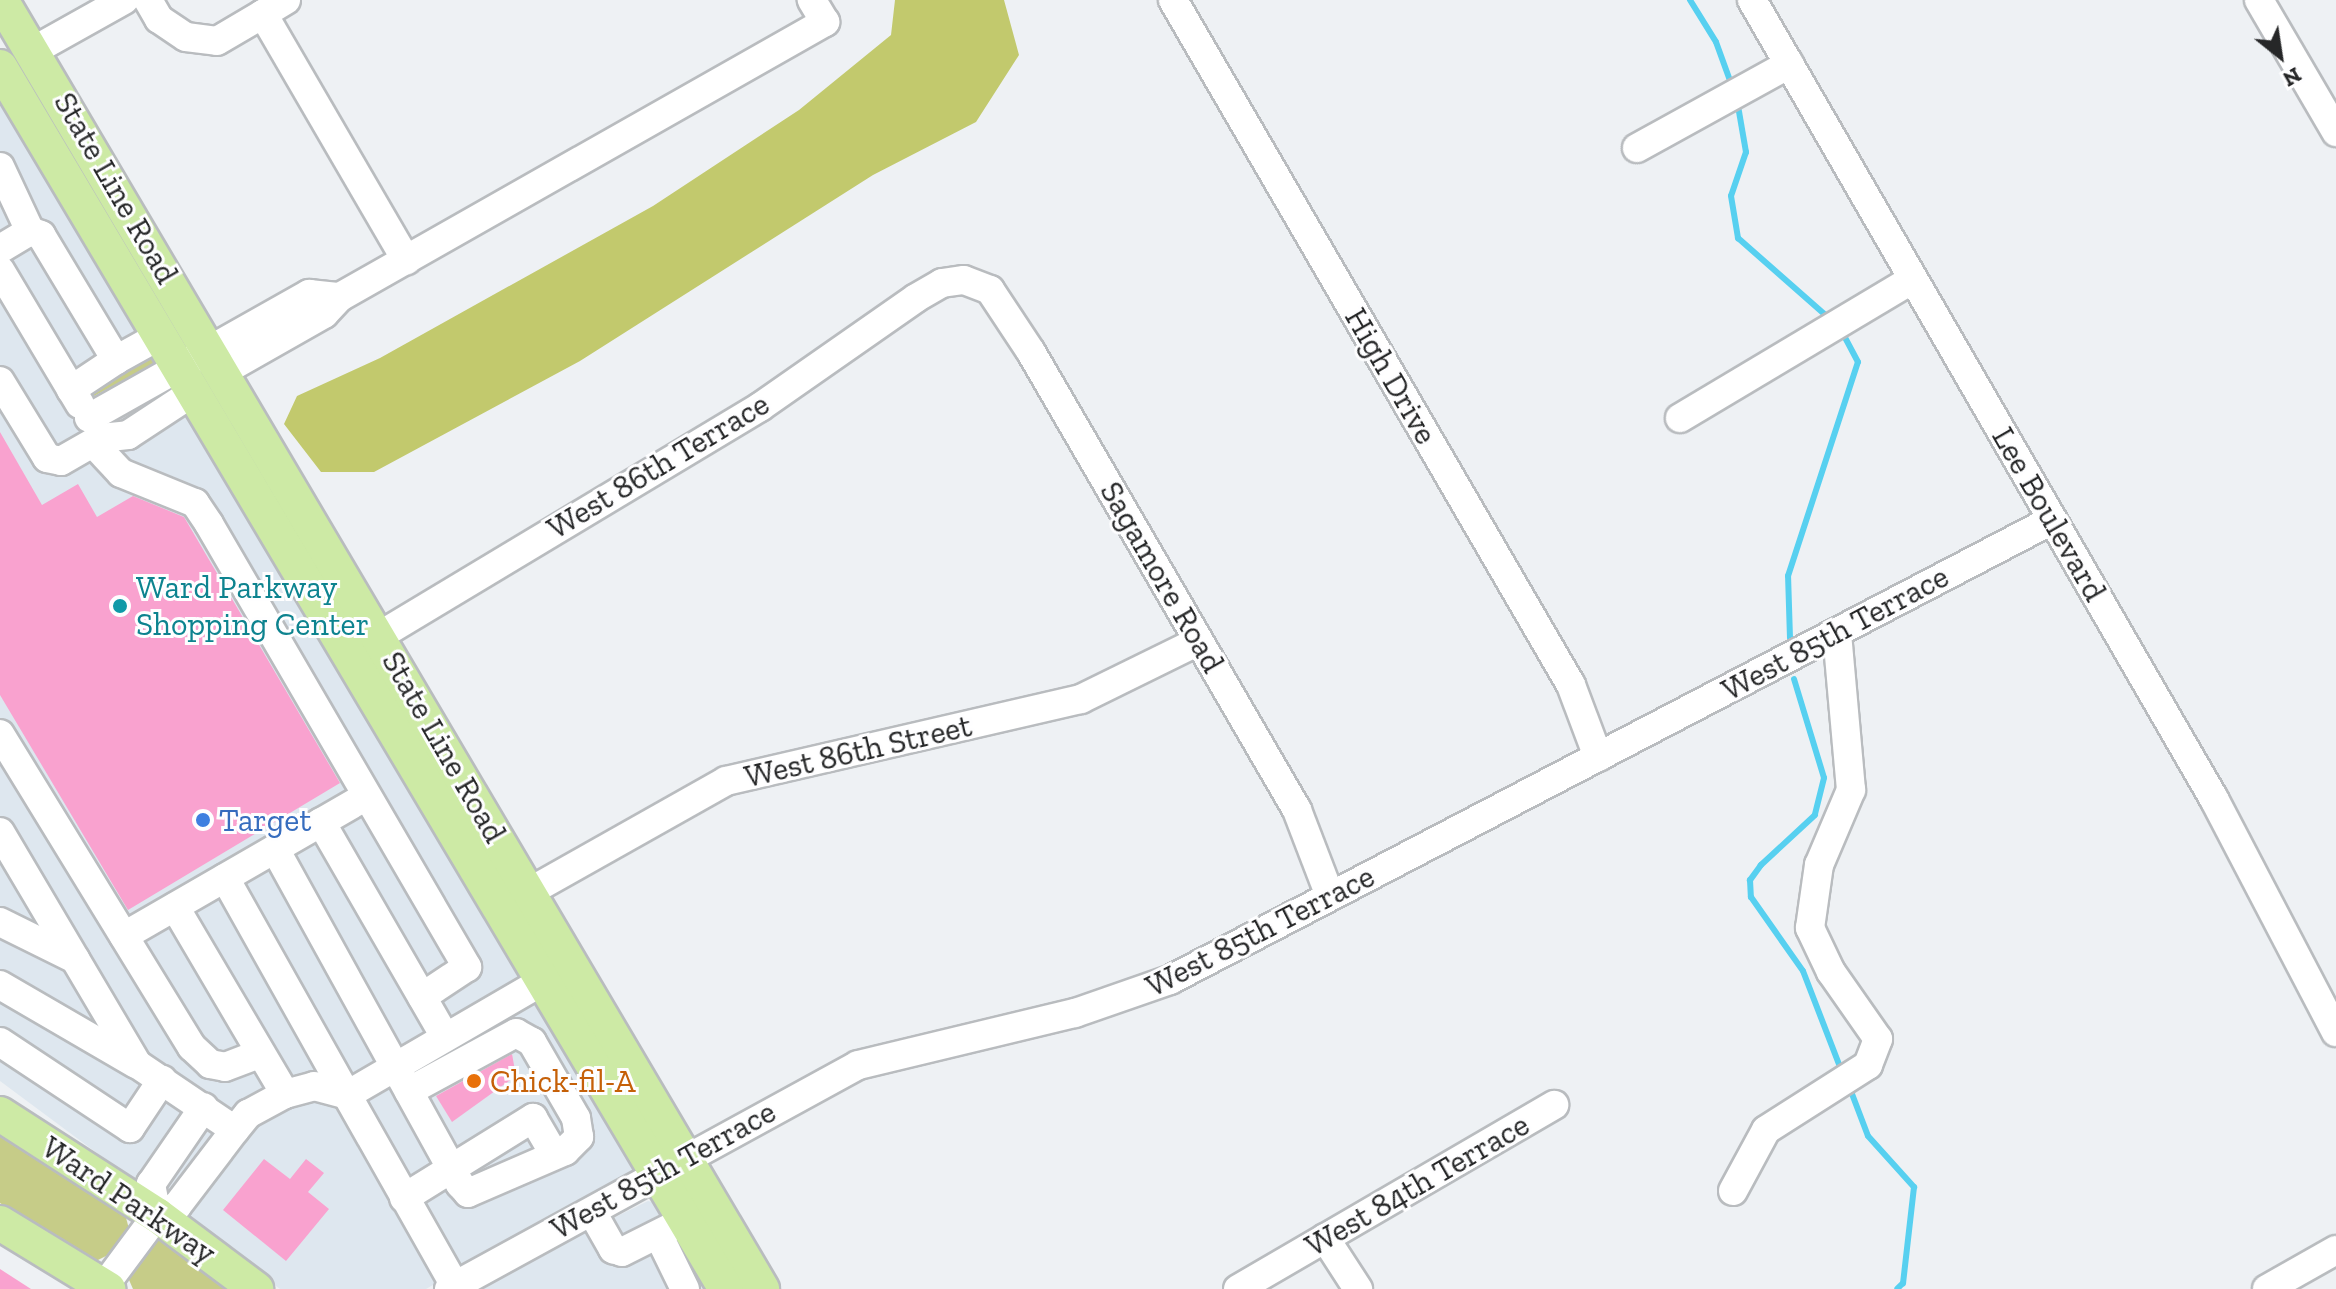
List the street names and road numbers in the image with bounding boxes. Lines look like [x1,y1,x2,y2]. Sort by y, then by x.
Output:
street label: State Line Road [46,86,186,290]
street label: High Drive [1337,301,1445,451]
street label: West 86th Terrace [540,384,776,548]
street label: Lee Boulevard [1984,420,2114,608]
street label: Sagamore Road [1092,475,1232,679]
street label: West 85th Terrace [1715,557,1955,709]
street label: State Line Road [374,645,514,849]
street label: West 86th Street [741,706,975,796]
street label: West 85th Terrace [1139,857,1381,1005]
street label: West 85th Terrace [543,1092,783,1248]
street label: West 84th Terrace [1298,1105,1536,1265]
street label: Ward Parkway [35,1128,223,1272]

